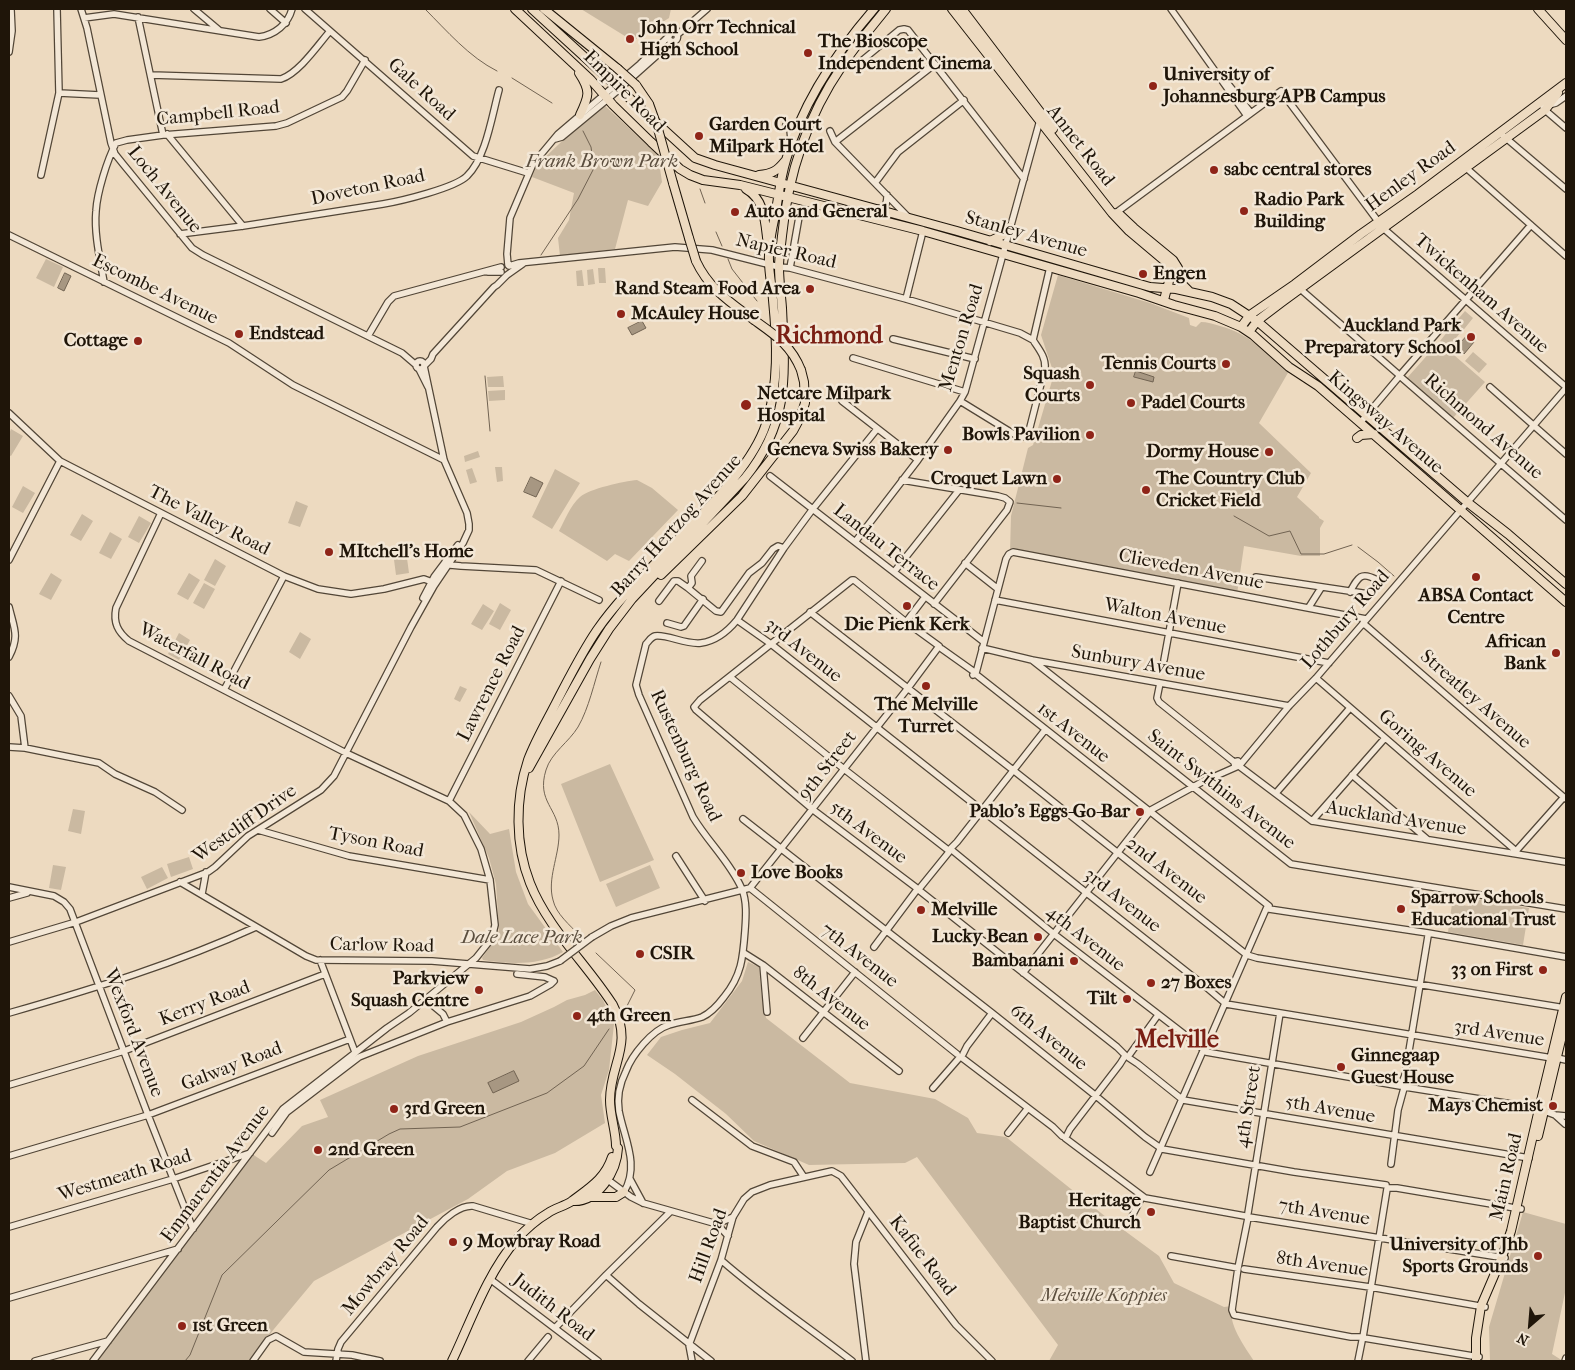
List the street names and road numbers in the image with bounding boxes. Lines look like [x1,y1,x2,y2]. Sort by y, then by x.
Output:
street label: Empire Road [578,46,670,138]
street label: Gale Road [382,54,460,126]
street label: Campbell Road [155,96,281,132]
street label: Annet Road [1041,101,1119,191]
street label: Henley Road [1361,137,1461,217]
street label: Loch Avenue [122,142,206,238]
street label: Doveton Road [309,165,427,211]
street label: Stanley Avenue [962,207,1090,263]
street label: Napier Road [734,229,838,275]
street label: Twickenham Avenue [1409,229,1553,359]
street label: Escombe Avenue [88,250,222,330]
street label: Menton Road [935,282,989,394]
street label: Kingsway Avenue [1323,367,1447,479]
street label: Richmond Avenue [1419,369,1547,485]
street label: Barry Hertzog Avenue [607,450,747,602]
street label: The Valley Road [144,481,274,561]
street label: Landau Terrace [828,499,944,597]
street label: Clieveden Avenue [1116,545,1266,595]
street label: Lothbury Road [1297,566,1395,674]
street label: Walton Avenue [1102,594,1228,640]
street label: 3rd Avenue [760,614,846,688]
street label: Waterfall Road [135,618,253,696]
street label: Lawrence Road [453,622,531,746]
street label: Sunbury Avenue [1069,641,1207,687]
street label: Streatley Avenue [1415,646,1535,754]
street label: Rustenburg Road [644,686,726,826]
street label: 1st Avenue [1032,698,1114,768]
street label: Goring Avenue [1373,705,1481,803]
street label: Saint Swithins Avenue [1142,725,1300,855]
street label: 9th Street [794,727,862,805]
street label: Westcliff Drive [189,780,301,868]
street label: 5th Avenue [825,796,911,870]
street label: Auckland Avenue [1324,797,1468,841]
street label: Tyson Road [327,823,425,863]
street label: 2nd Avenue [1121,832,1211,910]
street label: 3rd Avenue [1079,864,1165,938]
street label: 4th Avenue [1041,901,1129,977]
street label: 7th Avenue [816,919,902,993]
street label: Carlow Road [330,934,434,958]
street label: 8th Avenue [788,962,874,1036]
street label: Wexford Avenue [98,966,168,1100]
street label: Kerry Road [156,976,254,1032]
street label: 6th Avenue [1005,1000,1091,1076]
street label: 3rd Avenue [1452,1016,1546,1052]
street label: Galway Road [178,1037,286,1097]
street label: 4th Street [1231,1064,1267,1150]
street label: 5th Avenue [1283,1091,1377,1129]
street label: Emmarentia Avenue [157,1101,275,1247]
street label: Main Road [1486,1131,1528,1223]
street label: Westmeath Road [56,1145,194,1207]
street label: 7th Avenue [1277,1195,1371,1231]
street label: Hill Road [685,1206,733,1286]
street label: Mowbray Road [338,1211,434,1321]
street label: Kafue Road [884,1211,960,1301]
street label: 8th Avenue [1275,1247,1369,1283]
street label: Judith Road [508,1269,598,1347]

